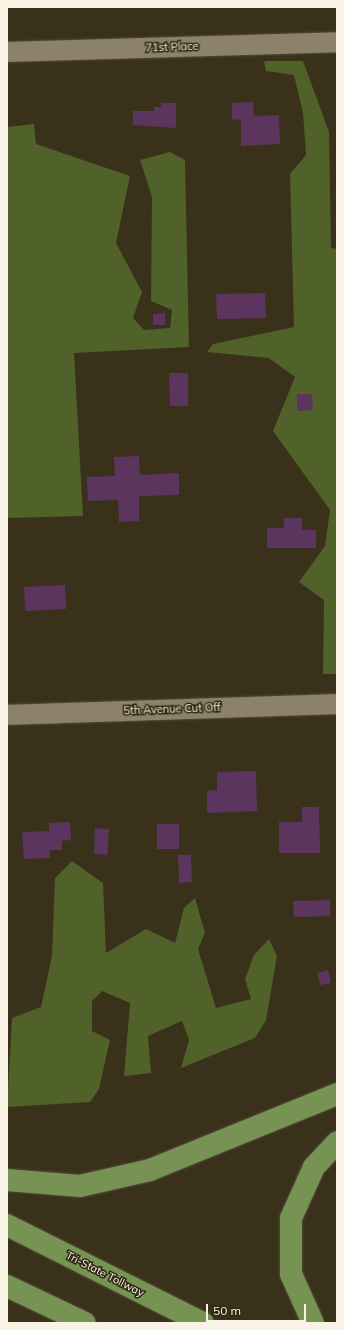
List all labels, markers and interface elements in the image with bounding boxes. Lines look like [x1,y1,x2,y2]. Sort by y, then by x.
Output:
street label: 71st Place [145,39,199,55]
street label: 5th Avenue Cut Off [123,701,221,717]
street label: Tri-State Tollway [64,1249,146,1299]
scale bar [208,1296,308,1322]
text: 50 m [213,1303,241,1318]

